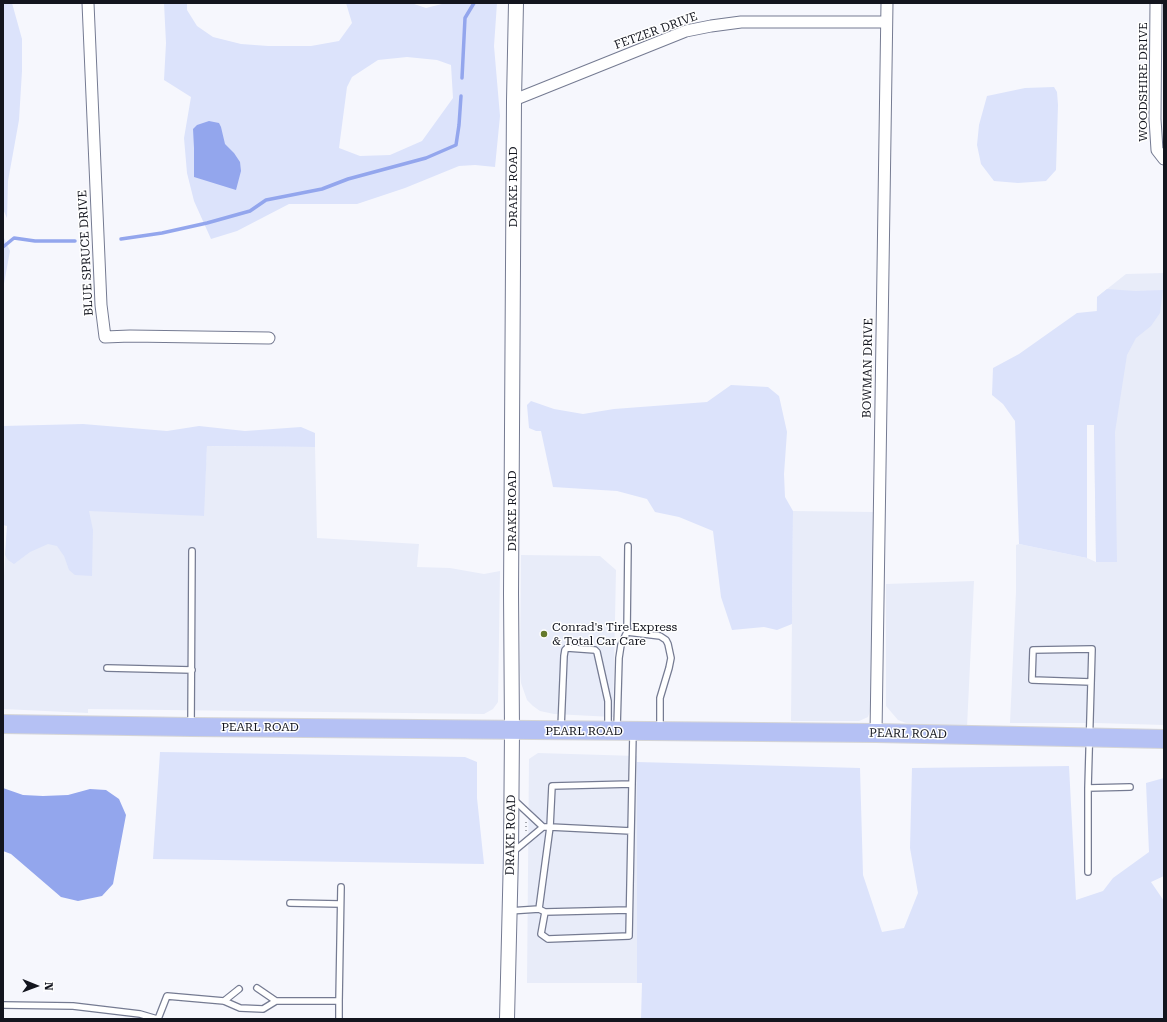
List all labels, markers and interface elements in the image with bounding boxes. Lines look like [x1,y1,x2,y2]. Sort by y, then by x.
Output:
street label: FETZER DRIVE [612,9,700,53]
street label: WOODSHIRE DRIVE [1136,22,1150,142]
street label: DRAKE ROAD [506,147,520,227]
street label: BLUE SPRUCE DRIVE [76,190,96,316]
street label: BOWMAN DRIVE [860,318,876,418]
street label: DRAKE ROAD [505,471,519,551]
place label: Conrad's Tire Express & Total Car Care [552,620,677,648]
marker: Conrad's Tire Express & Total Car Care [539,629,549,639]
street label: PEARL ROAD [221,720,299,734]
street label: PEARL ROAD [545,724,623,738]
street label: PEARL ROAD [869,726,947,742]
street label: DRAKE ROAD [503,794,519,876]
north arrow [16,966,56,1006]
text: N [42,982,55,991]

